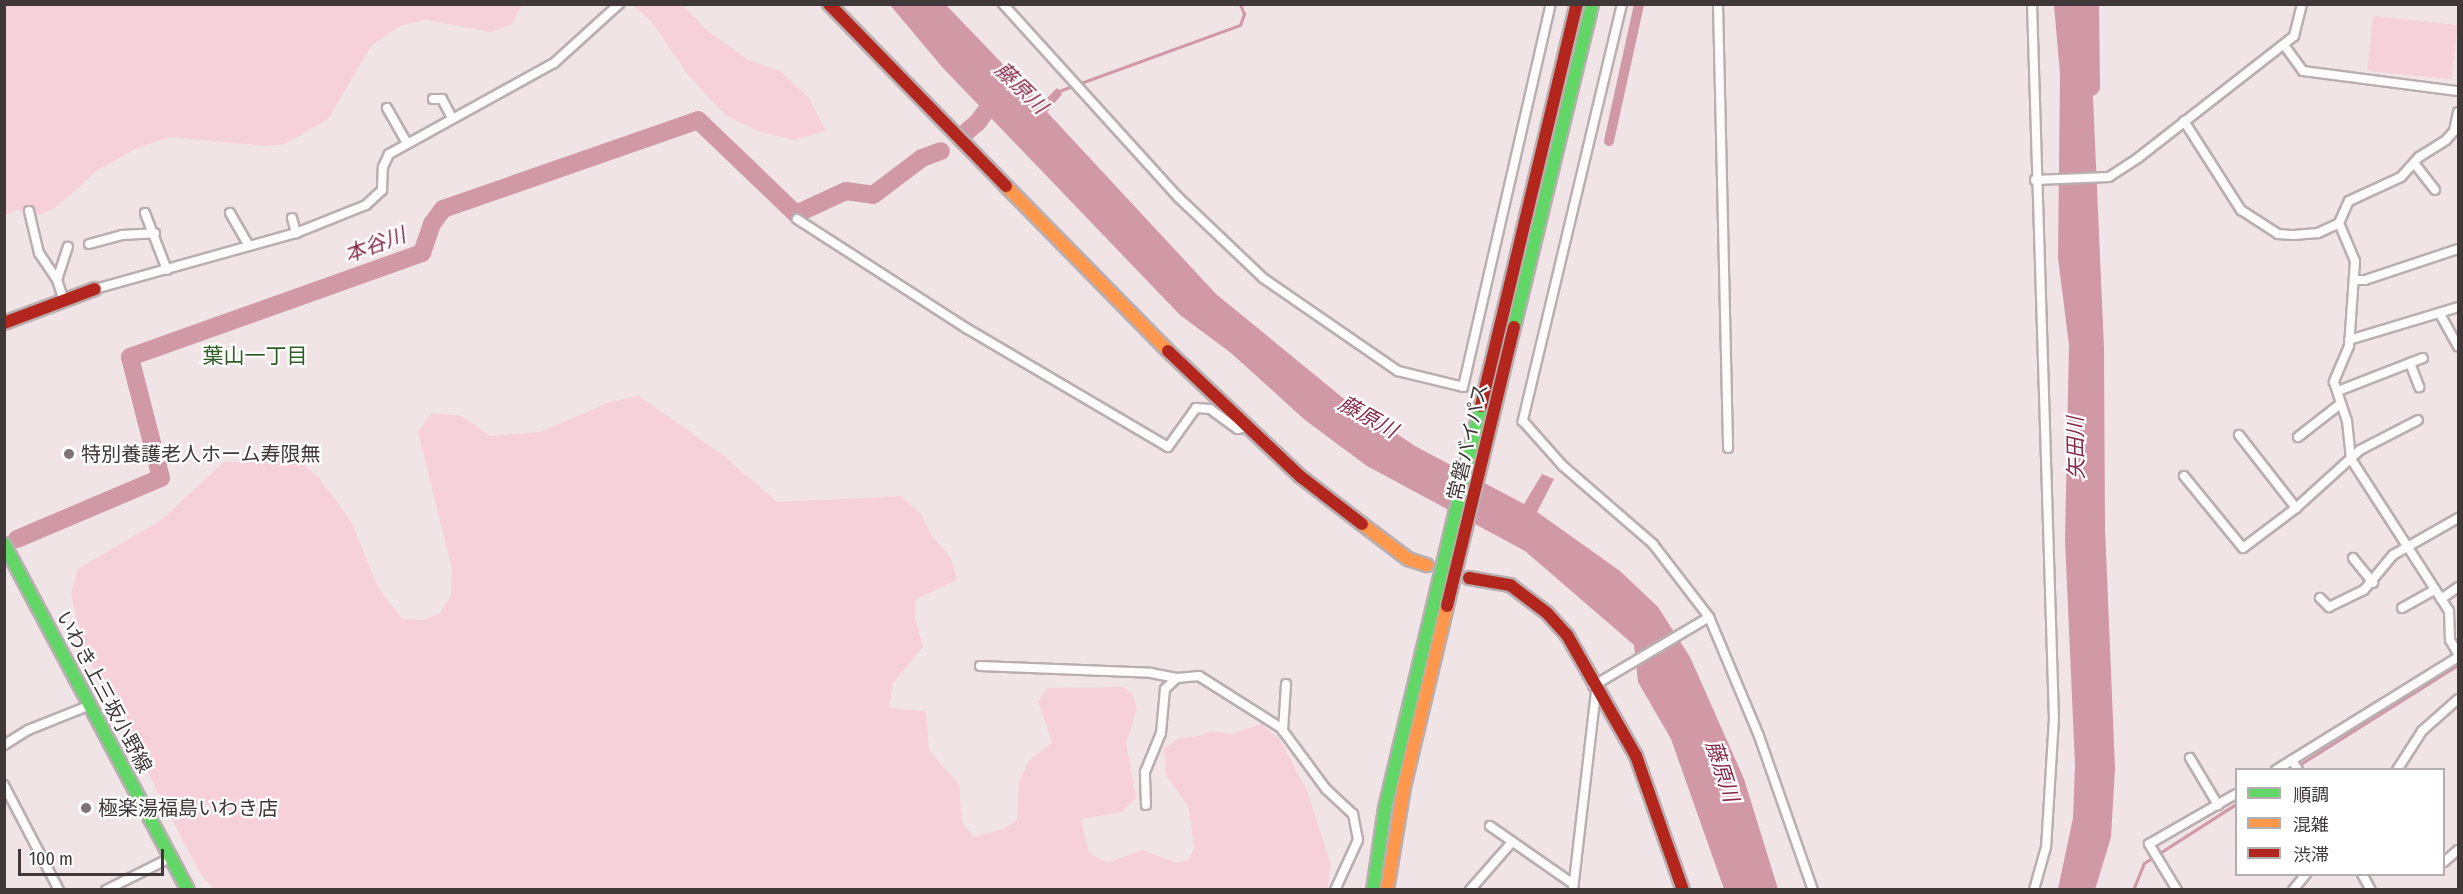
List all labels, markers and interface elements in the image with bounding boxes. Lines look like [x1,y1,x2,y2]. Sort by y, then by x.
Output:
water label: 藤原川 [990,57,1052,119]
water label: 本谷川 [341,222,409,268]
district label: 葉山一丁目 [203,343,307,369]
street label: 常磐バイパス [1443,381,1493,503]
water label: 藤原川 [1334,391,1402,443]
water label: 矢田川 [2063,416,2089,480]
place label: 特別養護老人ホーム寿限無 [81,442,321,466]
marker: 特別養護老人ホーム寿限無 [62,447,76,461]
street label: いわき上三坂小野線 [51,607,157,777]
water label: 藤原川 [1700,737,1744,805]
legend [2235,768,2445,876]
text: 順調 [2293,784,2329,806]
place label: 極楽湯福島いわき店 [98,796,278,820]
marker: 極楽湯福島いわき店 [79,801,93,815]
text: 混雑 [2293,814,2329,836]
scale bar [21,837,166,875]
text: 渋滞 [2293,844,2329,866]
text: 100 m [29,848,73,870]

